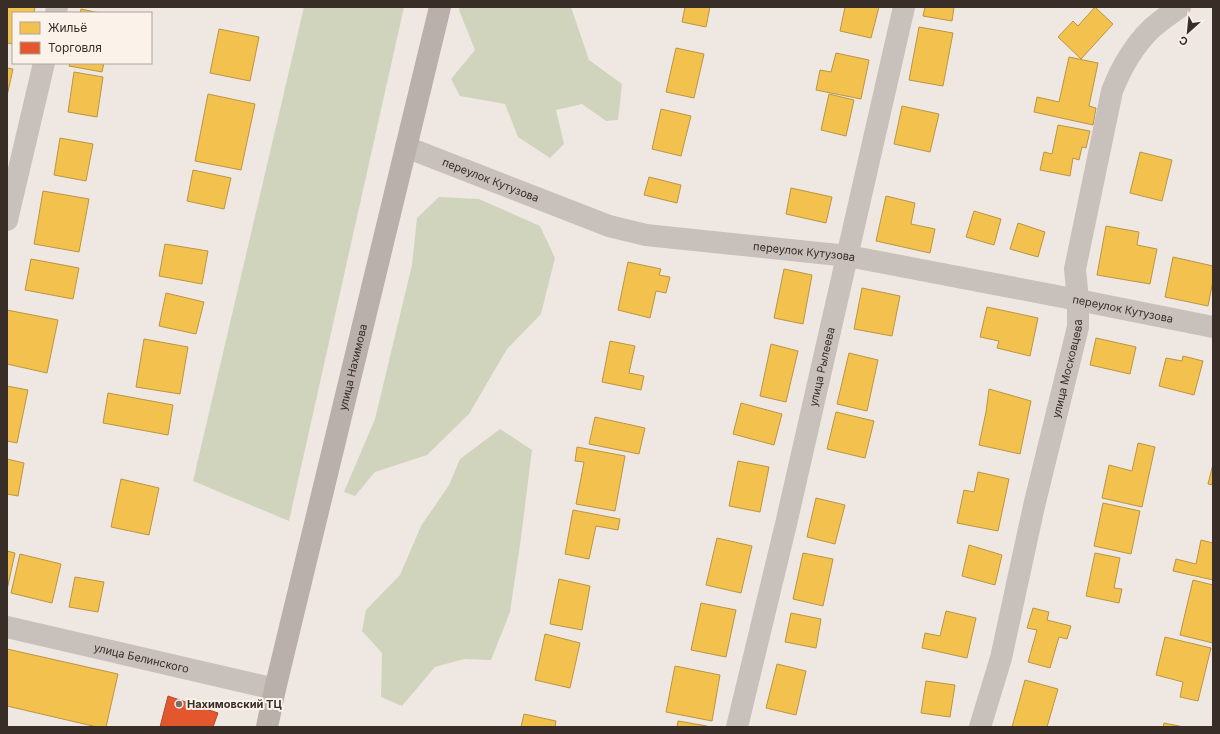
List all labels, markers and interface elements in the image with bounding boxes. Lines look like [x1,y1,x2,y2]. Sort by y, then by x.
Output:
legend [12,12,152,64]
north arrow [1168,12,1208,52]
text: Жильё [48,20,87,35]
text: С [1177,33,1190,49]
text: Торговля [48,40,102,55]
street label: переулок Кутузова [440,155,541,205]
street label: переулок Кутузова [753,239,856,264]
street label: переулок Кутузова [1071,292,1175,326]
street label: улица Московцева [1049,319,1085,420]
street label: улица Нахимова [336,322,370,412]
street label: улица Рылеева [806,326,838,408]
street label: улица Белинского [93,640,191,676]
place label: Нахимовский ТЦ [187,697,282,711]
marker: Нахимовский ТЦ [174,699,184,709]

